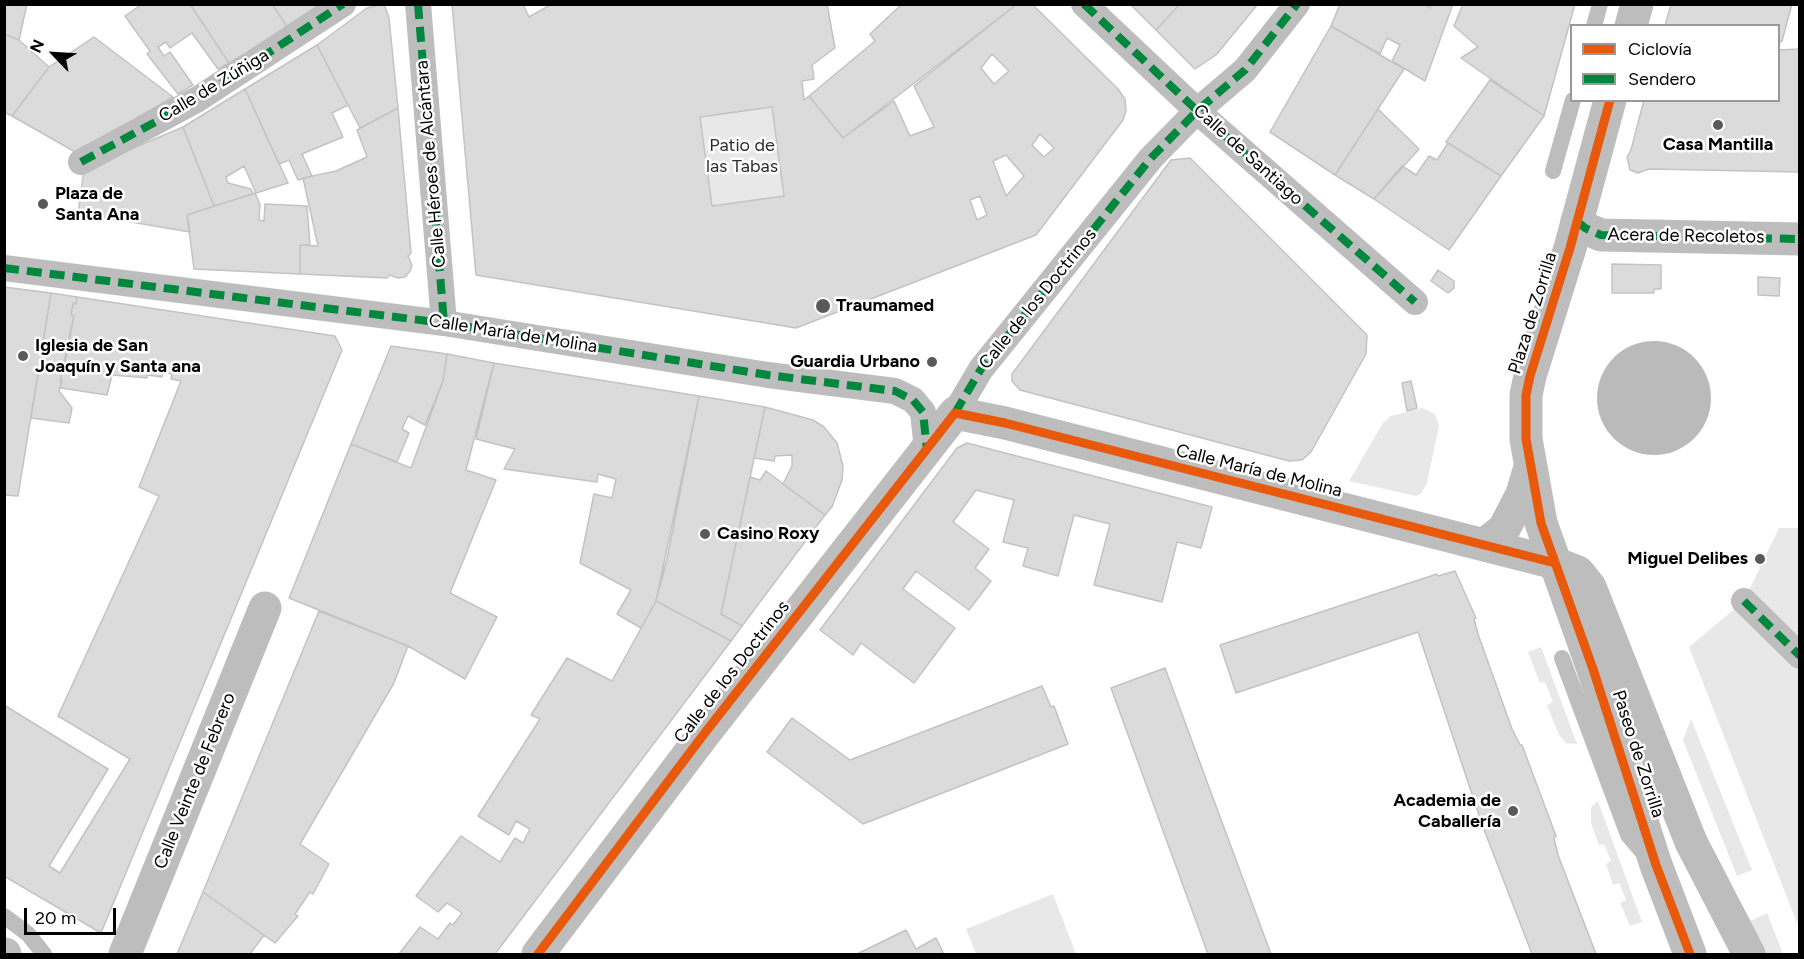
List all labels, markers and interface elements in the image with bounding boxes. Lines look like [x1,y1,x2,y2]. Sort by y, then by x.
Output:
north arrow [24,24,84,84]
legend [1570,24,1780,102]
text: N [26,37,48,56]
text: Ciclovía [1628,38,1692,60]
street label: Calle de Zúñiga [155,45,273,127]
street label: Calle Héroes de Alcántara [411,59,451,269]
text: Sendero [1628,68,1696,90]
street label: Calle de Santiago [1189,100,1307,210]
marker: Casa Mantilla [1711,118,1725,132]
place label: Casa Mantilla [1663,134,1773,156]
park label: Patio de las Tabas [706,135,778,178]
place label: Plaza de Santa Ana [55,183,139,226]
marker: Plaza de Santa Ana [36,197,50,211]
street label: Calle de los Doctrinos [975,224,1101,374]
street label: Acera de Recoletos [1607,224,1765,248]
street label: Plaza de Zorrilla [1504,249,1562,377]
place label: Traumamed [836,295,934,317]
marker: Traumamed [814,297,832,315]
street label: Calle María de Molina [427,310,599,358]
place label: Iglesia de San Joaquín y Santa ana [35,335,201,378]
marker: Iglesia de San Joaquín y Santa ana [16,349,30,363]
place label: Guardia Urbano [790,351,920,373]
marker: Guardia Urbano [925,355,939,369]
street label: Calle María de Molina [1174,440,1344,502]
place label: Casino Roxy [717,523,819,545]
marker: Casino Roxy [698,527,712,541]
place label: Miguel Delibes [1627,548,1748,570]
marker: Miguel Delibes [1753,552,1767,566]
street label: Calle de los Doctrinos [670,596,794,748]
street label: Paseo de Zorrilla [1607,688,1669,820]
street label: Calle Veinte de Febrero [150,690,240,872]
place label: Academia de Caballería [1393,790,1501,832]
marker: Academia de Caballería [1506,804,1520,818]
scale bar [27,896,118,934]
text: 20 m [35,907,76,929]

